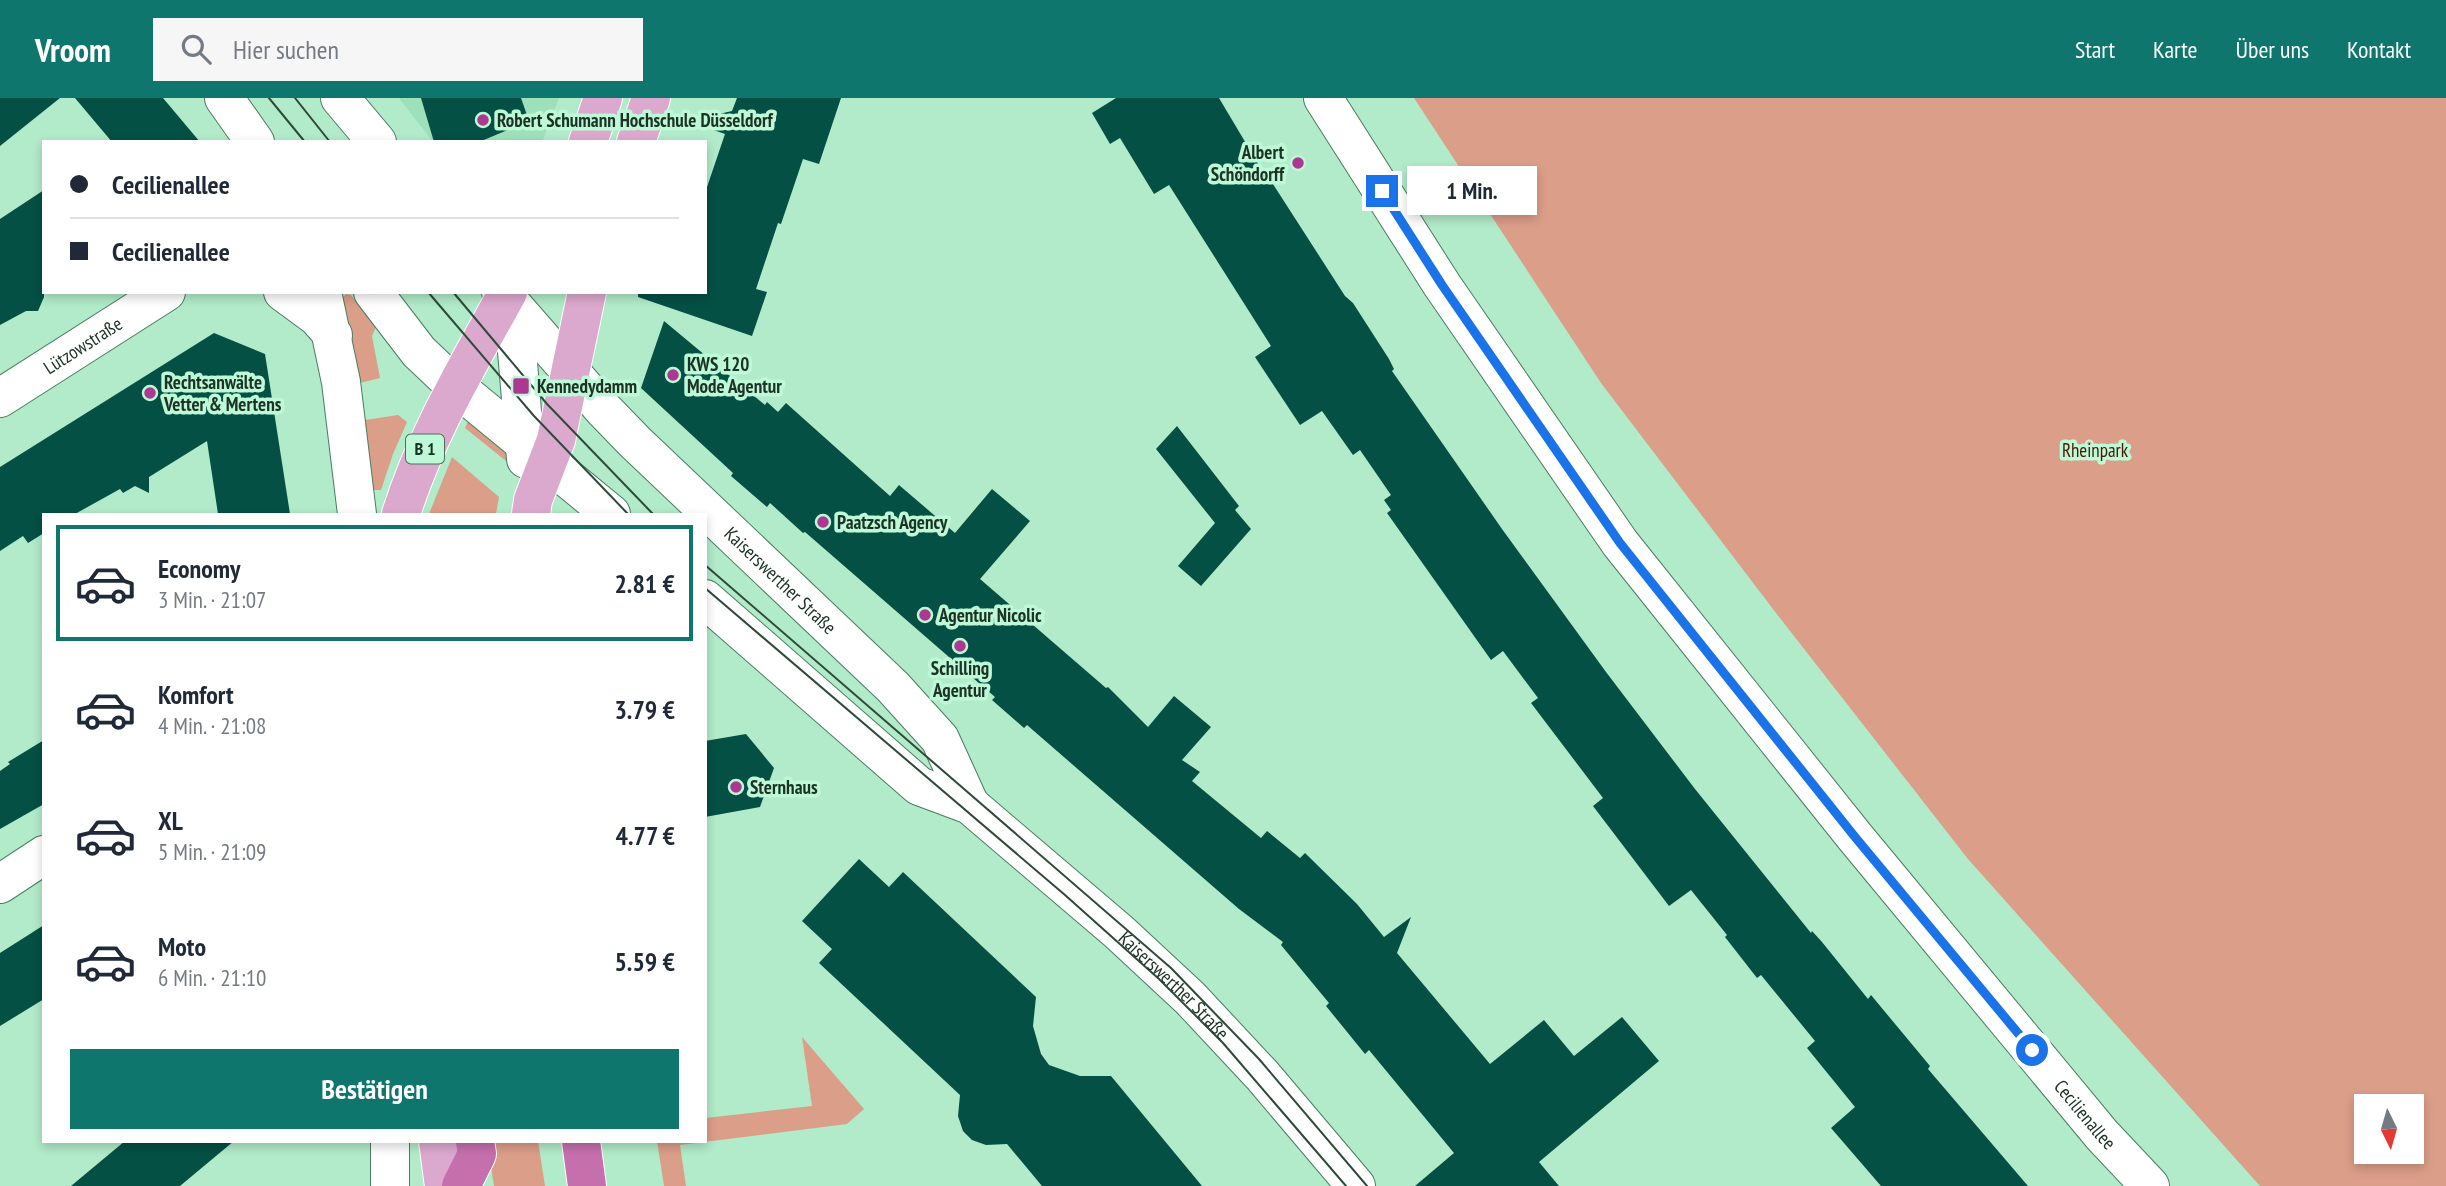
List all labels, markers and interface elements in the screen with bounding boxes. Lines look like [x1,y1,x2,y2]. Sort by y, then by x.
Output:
search box [153,18,643,81]
text: Vroom [35,28,111,71]
icon: search [177,30,215,68]
text: Hier suchen [233,33,339,66]
text: Start [2075,34,2115,65]
text: Karte [2153,34,2198,65]
text: Über uns [2236,34,2309,65]
text: Kontakt [2347,34,2411,65]
place label: Robert Schumann Hochschule Düsseldorf [497,108,774,132]
marker: Robert Schumann Hochschule Düsseldorf [475,112,491,128]
place label: Albert Schöndorff [1211,140,1285,186]
marker: Albert Schöndorff [1290,155,1306,171]
callout: 1 Min. [1406,166,1536,216]
text: Cecilienallee [112,168,230,201]
route end [1366,175,1398,207]
text: 1 Min. [1446,176,1498,205]
text: Cecilienallee [112,235,230,268]
street label: Lützowstraße [39,311,127,379]
place label: KWS 120 Mode Agentur [687,352,782,398]
marker: KWS 120 Mode Agentur [665,367,681,383]
place label: Rechtsanwälte Vetter & Mertens [163,370,282,416]
place label: Kennedydamm [537,374,637,398]
marker: Kennedydamm [511,376,531,396]
marker: Rechtsanwälte Vetter & Mertens [142,385,158,401]
road number: B 1 [406,435,444,464]
park label: Rheinpark [2062,438,2129,462]
place label: Paatzsch Agency [837,510,948,534]
marker: Paatzsch Agency [815,514,831,530]
street label: Kaiserswerther Straße [720,522,842,639]
icon: car [74,552,137,615]
text: Economy [158,552,240,585]
text: 2.81 € [614,567,675,600]
text: 3 Min. · 21:07 [158,585,266,614]
place label: Agentur Nicolic [938,603,1042,627]
marker: Agentur Nicolic [917,607,933,623]
marker: Schilling Agentur [952,638,968,654]
place label: Schilling Agentur [931,656,989,702]
icon: car [74,678,137,741]
text: Komfort [158,678,234,711]
text: 3.79 € [614,693,675,726]
text: 4 Min. · 21:08 [158,711,266,740]
place label: Sternhaus [750,775,818,799]
marker: Sternhaus [728,779,744,795]
icon: car [74,804,137,867]
text: XL [158,804,183,837]
text: 4.77 € [616,819,675,852]
text: 5 Min. · 21:09 [158,837,266,866]
street label: Kaiserswerther Straße [1114,926,1235,1045]
icon: car [74,930,137,993]
text: Moto [158,930,206,963]
text: 5.59 € [614,945,675,978]
text: 6 Min. · 21:10 [158,963,266,992]
route start [2016,1034,2048,1066]
button: Bestätigen [70,1049,679,1129]
street label: Cecilienallee [2049,1075,2121,1154]
north arrow [2354,1094,2424,1164]
map controls [2354,1094,2424,1164]

